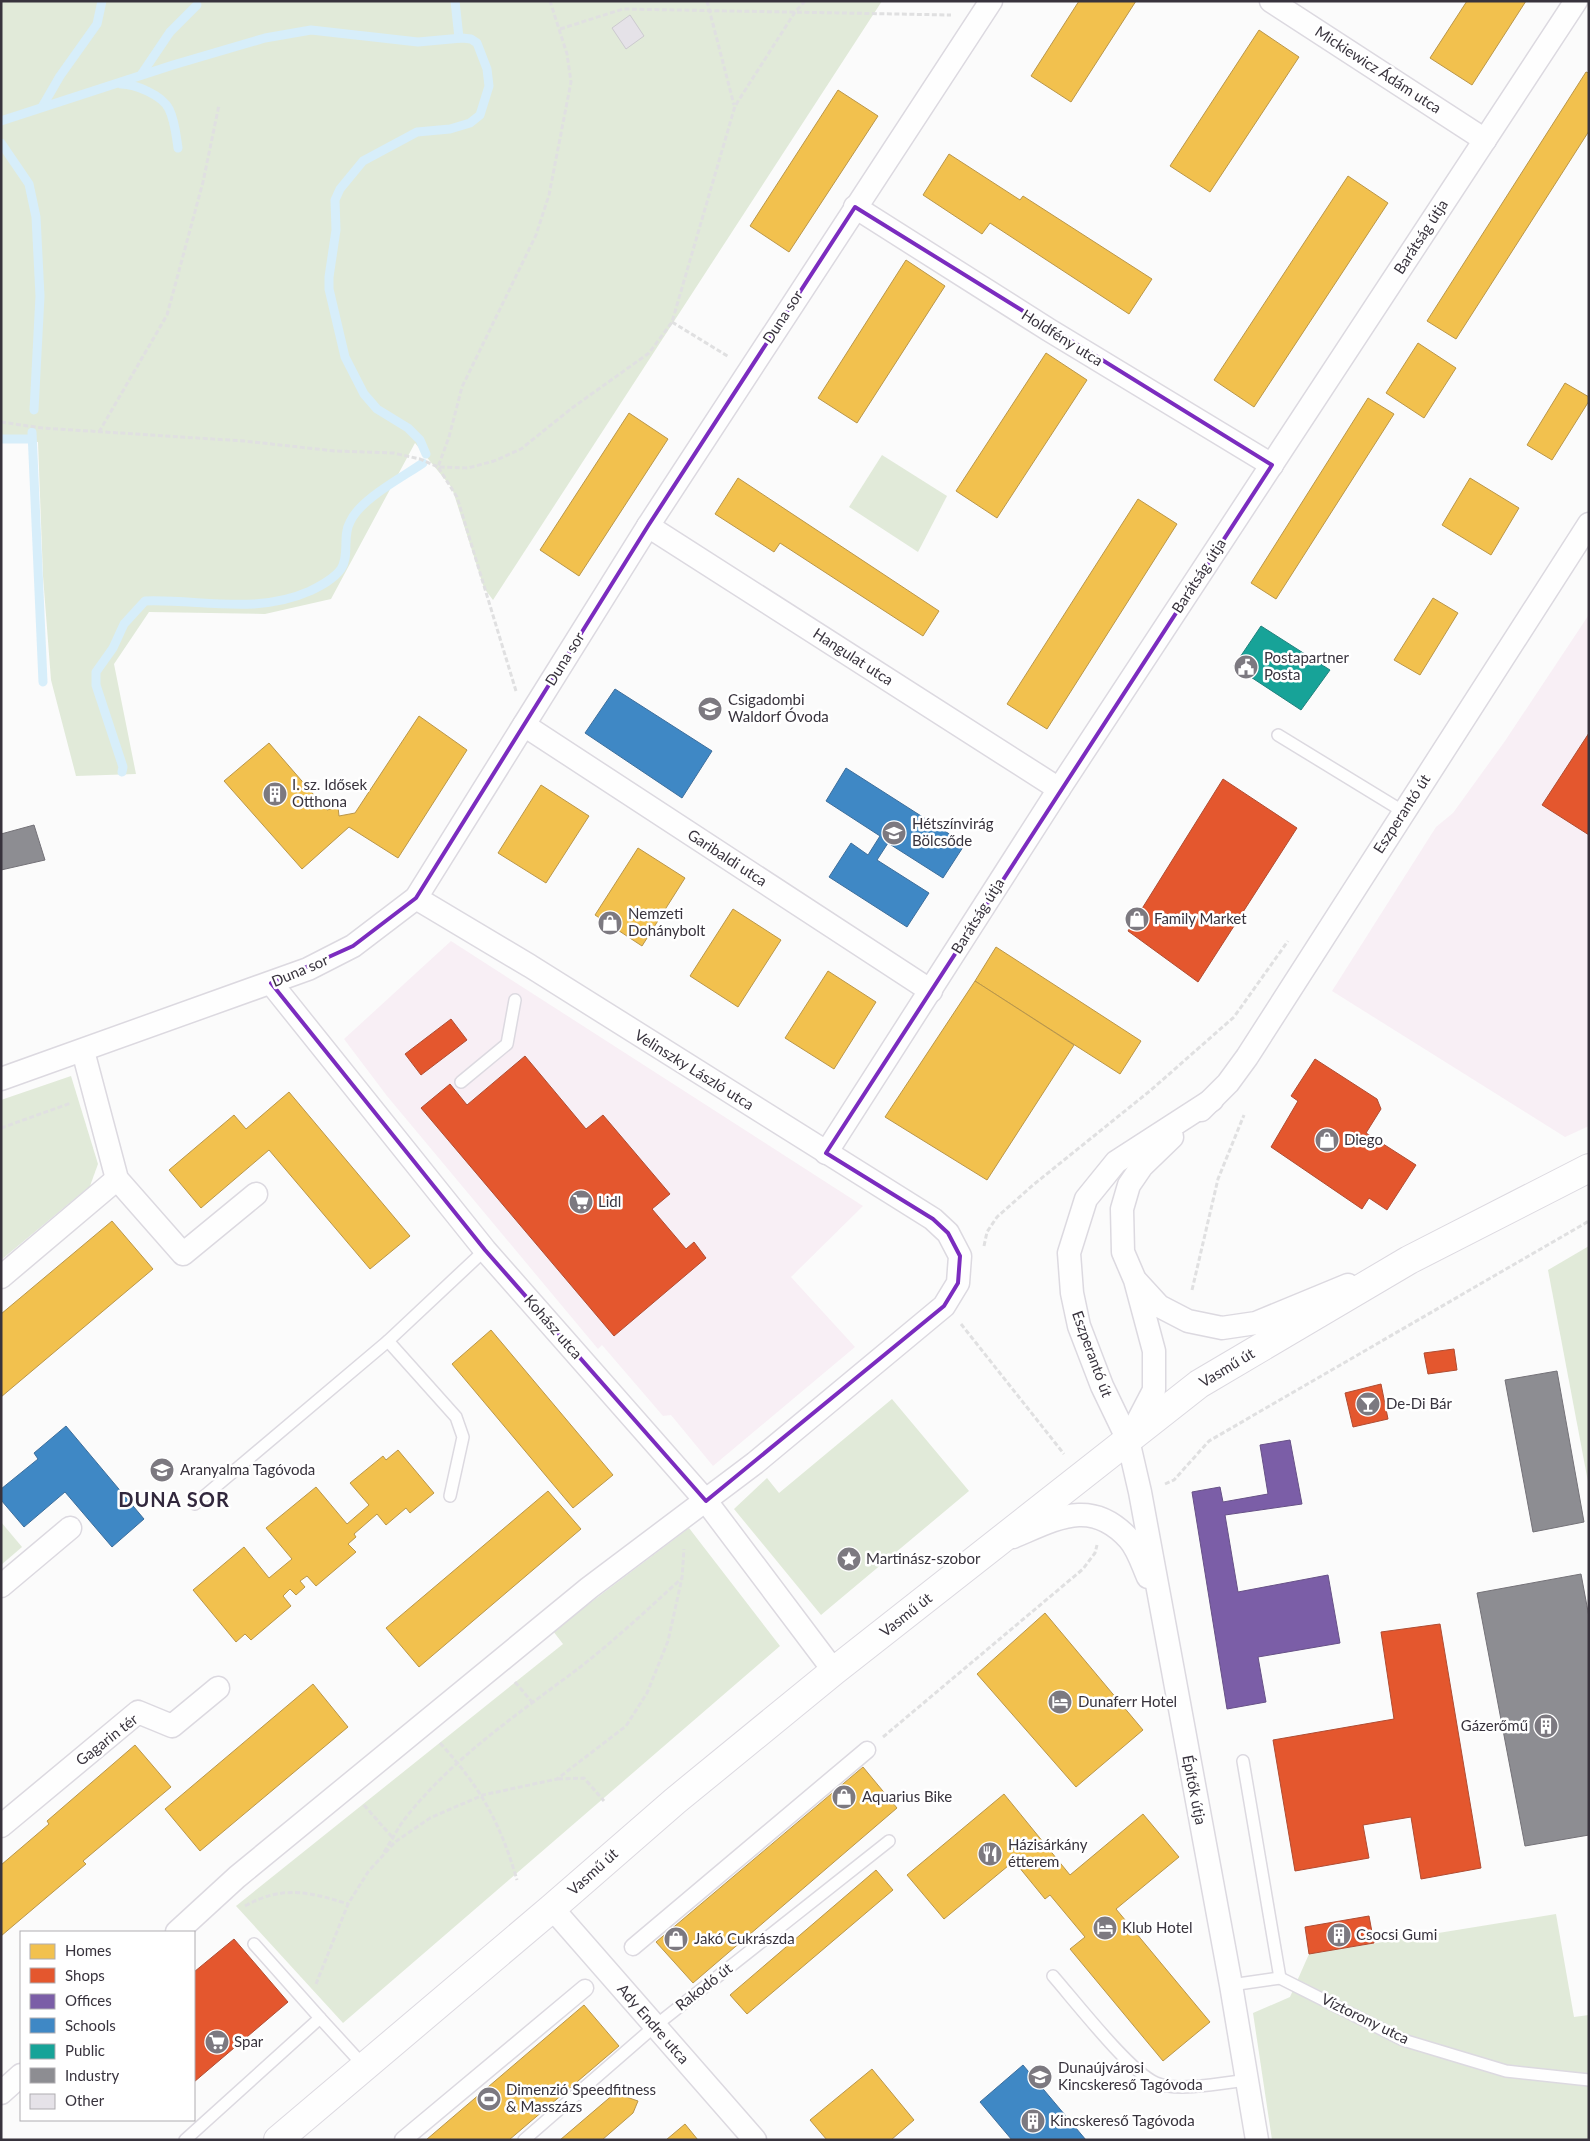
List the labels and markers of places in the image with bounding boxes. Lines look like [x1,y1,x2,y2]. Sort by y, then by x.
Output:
place label: Postapartner Posta [1264,648,1349,683]
public building icon: Postapartner Posta [1233,654,1259,680]
place label: Csigadombi Waldorf Óvoda [728,690,829,725]
school or university icon: Csigadombi Waldorf Óvoda [697,696,723,722]
place label: I. sz. Idősek Otthona [292,775,368,810]
building icon: I. sz. Idősek Otthona [262,781,288,807]
place label: Hétszínvirág Bölcsőde [912,814,994,849]
school or university icon: Hétszínvirág Bölcsőde [881,820,907,846]
place label: Nemzeti Dohánybolt [628,904,706,939]
shop icon: Family Market [1124,906,1150,932]
place label: Family Market [1154,909,1247,927]
shop icon: Nemzeti Dohánybolt [597,910,623,936]
shop icon: Diego [1314,1127,1340,1153]
place label: Diego [1344,1130,1383,1148]
supermarket icon: Lidl [568,1189,594,1215]
place label: Lidl [598,1192,621,1210]
bar icon: De-Di Bár [1355,1391,1381,1417]
place label: De-Di Bár [1386,1394,1453,1412]
school or university icon: Aranyalma Tagóvoda [149,1457,175,1483]
place label: Aranyalma Tagóvoda [180,1460,315,1478]
place icon: Martinász-szobor [836,1546,862,1572]
place label: Martinász-szobor [866,1549,981,1567]
hotel icon: Dunaferr Hotel [1047,1689,1073,1715]
place label: Dunaferr Hotel [1078,1692,1177,1710]
building icon: Gázerőmű [1533,1713,1559,1739]
place label: Gázerőmű [1461,1716,1528,1734]
shop icon: Aquarius Bike [831,1784,857,1810]
place label: Aquarius Bike [862,1787,952,1805]
place label: Házisárkány étterem [1008,1835,1088,1870]
restaurant icon: Házisárkány étterem [977,1841,1003,1867]
hotel icon: Klub Hotel [1092,1915,1118,1941]
place label: Klub Hotel [1122,1918,1192,1936]
building icon: Csocsi Gumi [1326,1922,1352,1948]
place label: Csocsi Gumi [1356,1925,1437,1943]
shop icon: Jakó Cukrászda [663,1926,689,1952]
place label: Jakó Cukrászda [694,1929,795,1947]
supermarket icon: Spar [204,2029,230,2055]
place label: Spar [234,2032,264,2050]
place label: Dunaújvárosi Kincskereső Tagóvoda [1058,2058,1203,2093]
school or university icon: Dunaújvárosi Kincskereső Tagóvoda [1027,2064,1053,2090]
place label: Dimenzió Speedfitness & Masszázs [506,2080,656,2115]
sports icon: Dimenzió Speedfitness & Masszázs [476,2086,502,2112]
building icon: Kincskereső Tagóvoda [1020,2108,1046,2134]
place label: Kincskereső Tagóvoda [1050,2111,1195,2129]

